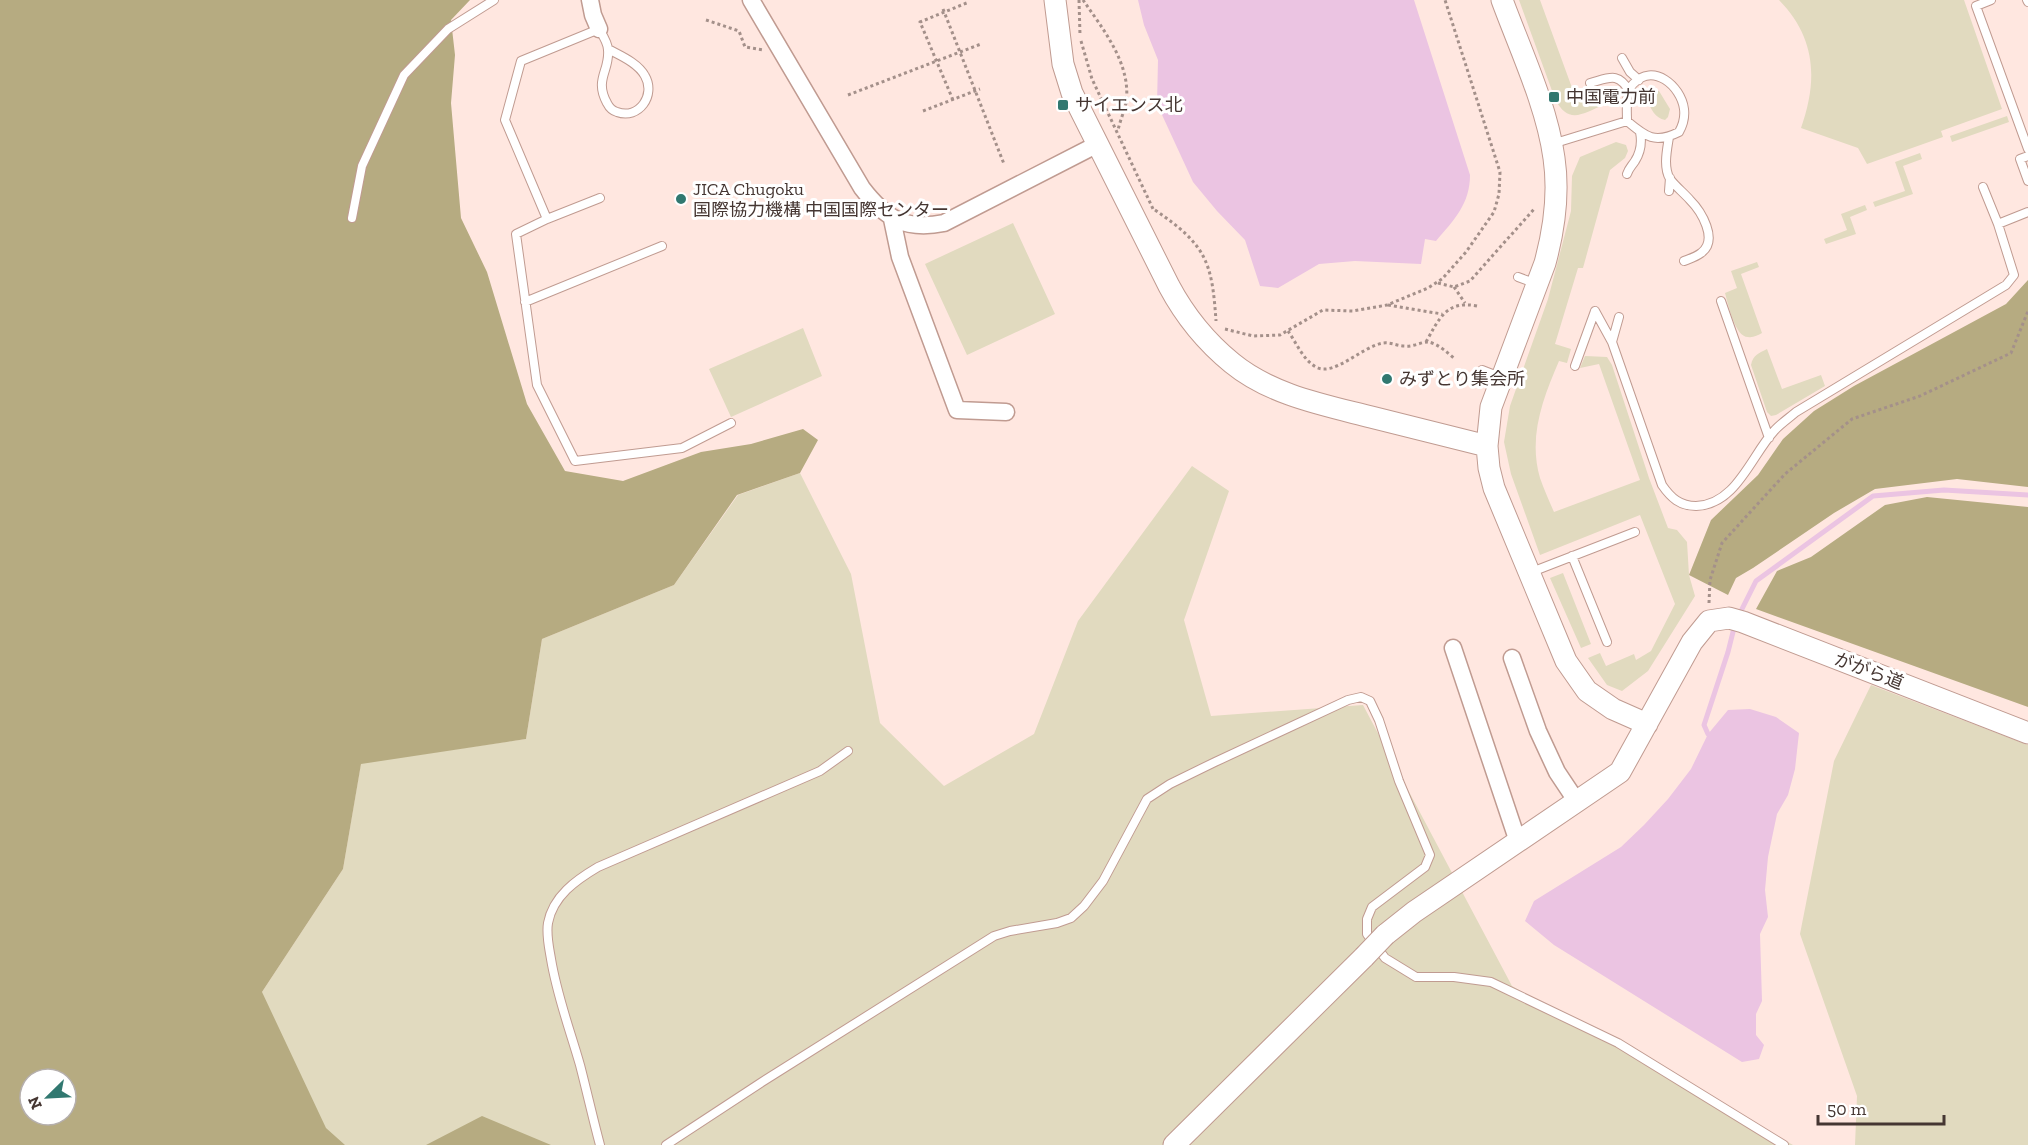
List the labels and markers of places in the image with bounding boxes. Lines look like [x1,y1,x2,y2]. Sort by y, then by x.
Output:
place label: 中国電力前 [1566,86,1656,108]
marker: 中国電力前 [1547,90,1561,104]
place label: サイエンス北 [1075,94,1182,116]
marker: サイエンス北 [1056,98,1070,112]
place label: JICA Chugoku 国際協力機構 中国国際センター [693,178,949,221]
marker: JICA Chugoku 国際協力機構 中国国際センター [674,192,688,206]
place label: みずとり集会所 [1399,368,1525,390]
marker: みずとり集会所 [1380,372,1394,386]

